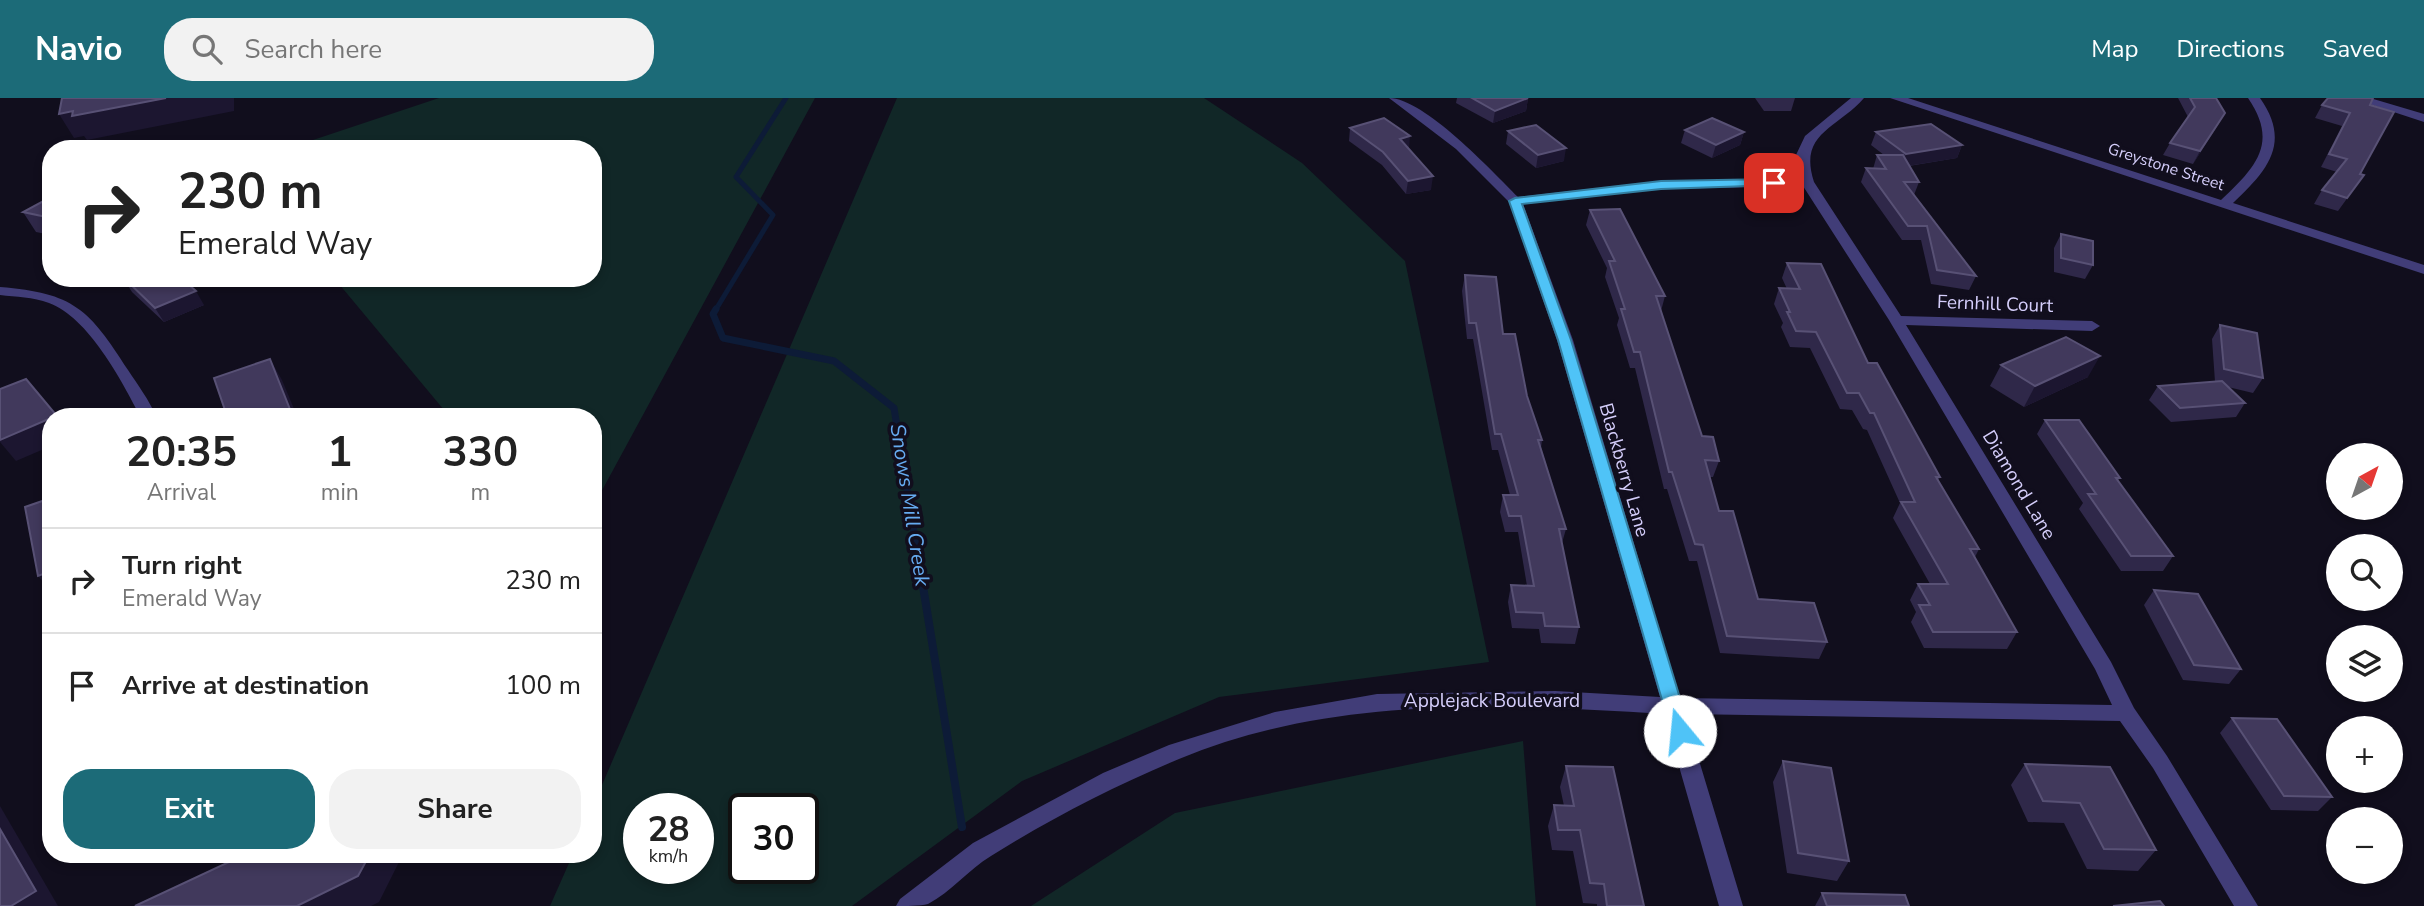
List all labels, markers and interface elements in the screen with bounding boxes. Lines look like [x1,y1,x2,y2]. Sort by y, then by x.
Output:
search box [164,18,654,81]
text: Navio [35,27,122,72]
icon: search [188,30,226,68]
text: Search here [244,32,382,67]
text: Map [2091,33,2138,65]
text: Directions [2176,33,2285,65]
text: Saved [2323,33,2389,65]
street label: Greystone Street [2105,138,2227,196]
pin [1744,153,1804,213]
text: 230 m [178,158,322,225]
icon: arrive [1755,164,1793,202]
icon: right [63,168,154,259]
text: Emerald Way [178,222,372,265]
street label: Fernhill Court [1936,289,2054,319]
street label: Blackberry Lane [1592,400,1656,540]
water label: Snows Mill Creek [883,422,937,589]
text: 20:35 [126,424,237,481]
text: 1 [327,424,352,481]
text: 330 [443,424,518,481]
street label: Diamond Lane [1976,425,2062,545]
north arrow [2326,443,2403,520]
map controls [2326,443,2403,884]
text: Arrival [147,477,216,508]
text: min [321,477,359,508]
text: m [471,477,490,508]
button: search [2326,534,2403,611]
text: Turn right [122,548,241,583]
icon: right [63,562,101,600]
text: 230 m [505,563,581,598]
text: Emerald Way [122,583,262,614]
button: layers [2326,625,2403,702]
icon: arrive [63,667,101,705]
text: Arrive at destination [122,668,369,703]
text: 100 m [505,668,581,703]
street label: Applejack Boulevard [1404,688,1580,714]
position arrow [1643,694,1717,768]
button: + [2326,716,2403,793]
button: Exit [63,769,315,849]
button: Share [329,769,581,849]
speed limit sign: 30 [728,793,819,884]
text: 28 [647,806,690,853]
button: − [2326,807,2403,884]
text: km/h [649,844,688,868]

